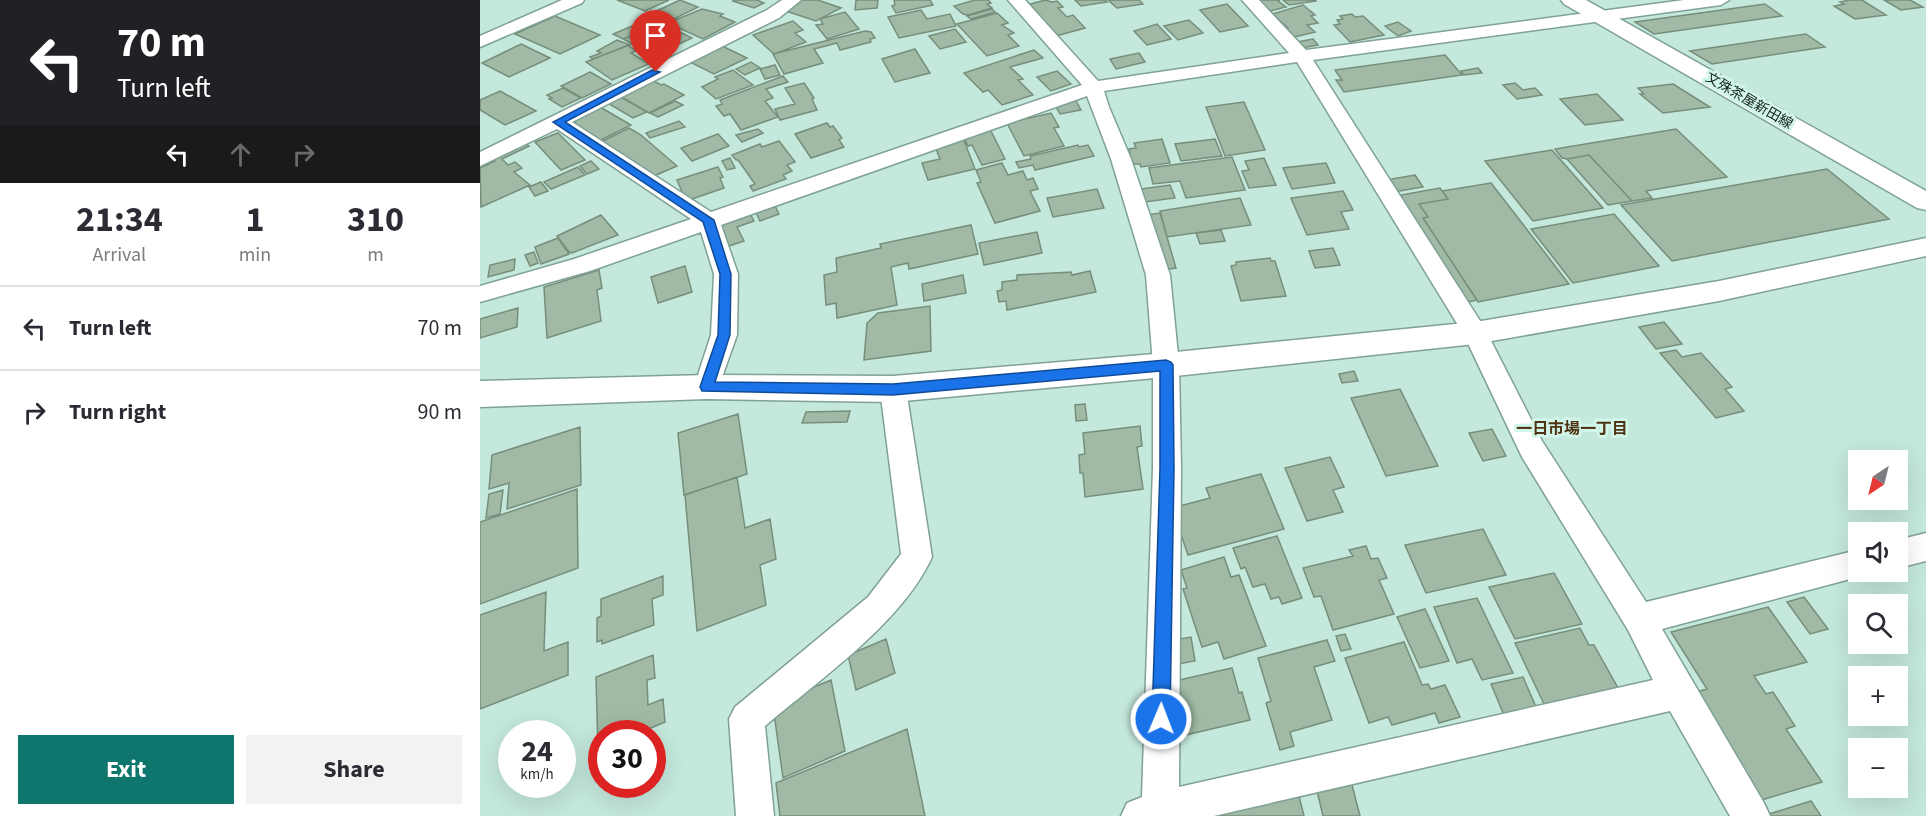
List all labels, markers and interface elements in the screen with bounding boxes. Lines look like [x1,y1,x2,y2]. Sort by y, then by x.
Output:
pin [630,10,681,72]
text: 70 m [117,13,206,73]
icon: arrive [639,19,672,52]
icon: left [18,24,96,102]
street label: 文殊茶屋新田線 [1702,68,1796,134]
text: Turn left [117,69,211,108]
icon: left [161,138,194,171]
icon: ahead [224,138,257,171]
icon: right [287,138,320,171]
text: 21:34 [76,194,163,245]
text: 1 [245,194,264,245]
text: 310 [347,194,404,245]
text: Arrival [92,241,146,269]
text: min [239,241,271,269]
text: m [367,241,384,269]
icon: left [18,312,51,345]
text: Turn left [69,312,151,344]
text: 70 m [417,312,462,344]
icon: right [18,396,51,429]
text: Turn right [69,396,166,428]
text: 90 m [417,396,462,428]
district label: 一日市場一丁目 [1516,418,1628,440]
north arrow [1848,450,1908,510]
map controls [1848,450,1908,798]
button: sound [1848,522,1908,582]
button: search [1848,594,1908,654]
button: + [1848,666,1908,726]
position arrow [1129,687,1193,751]
speed limit sign: 30 [588,720,666,798]
text: 24 [521,730,553,773]
button: Exit [18,735,234,804]
button: Share [246,735,462,804]
button: − [1848,738,1908,798]
text: km/h [520,764,554,785]

